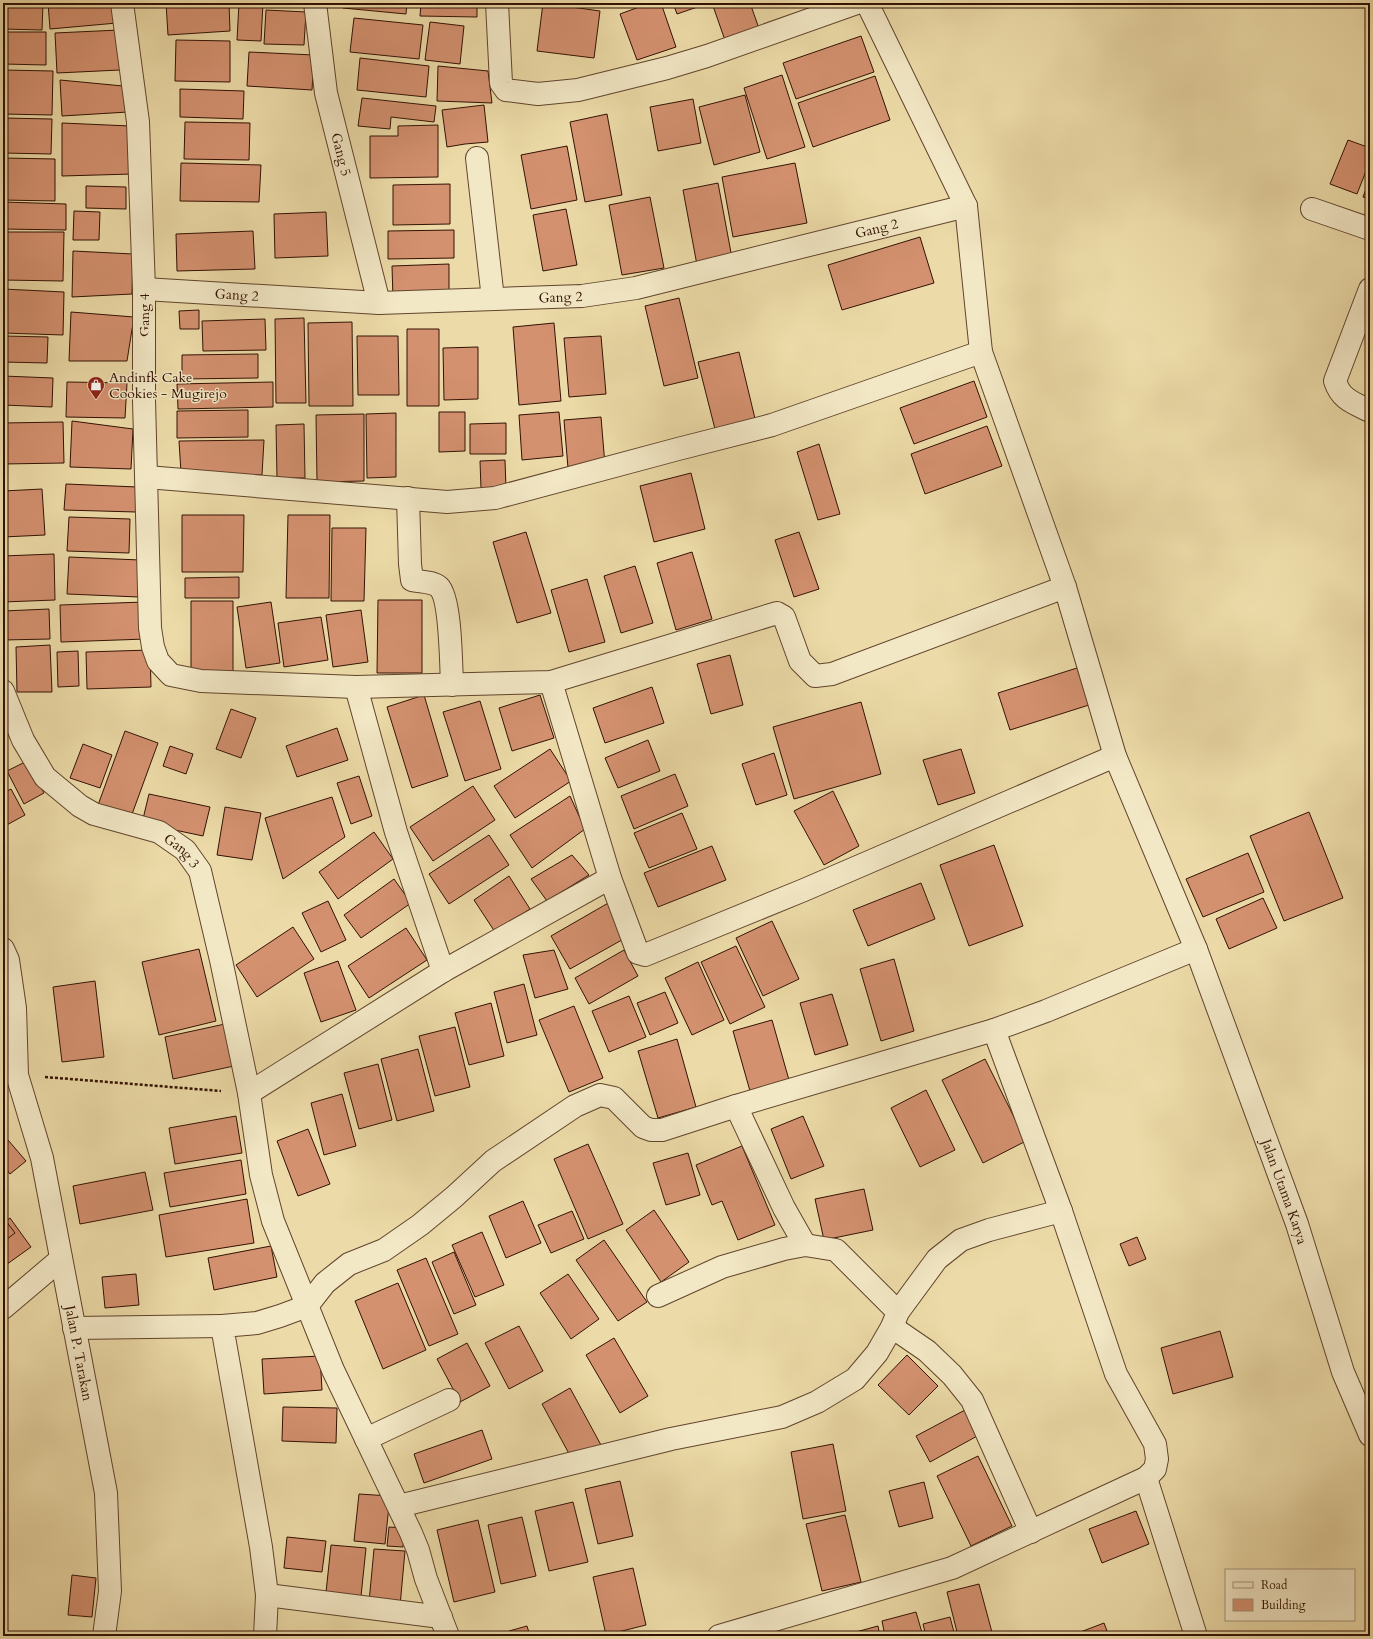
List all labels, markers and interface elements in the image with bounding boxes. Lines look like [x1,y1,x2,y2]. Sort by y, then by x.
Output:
street label: Gang 5 [327,131,356,178]
street label: Gang 2 [853,214,900,243]
street label: Gang 2 [214,284,259,305]
street label: Gang 2 [538,286,583,307]
street label: Gang 4 [135,293,154,337]
place label: Andinfk Cake Cookies - Mugirejo [109,368,227,403]
shop icon: Andinfk Cake Cookies - Mugirejo [86,375,106,400]
street label: Gang 3 [160,829,205,872]
street label: Jalan Utama Karya [1256,1134,1312,1247]
street label: Jalan P. Tarakan [60,1302,98,1403]
legend [1225,1569,1355,1621]
text: Road [1261,1577,1288,1593]
text: Building [1261,1597,1306,1613]

